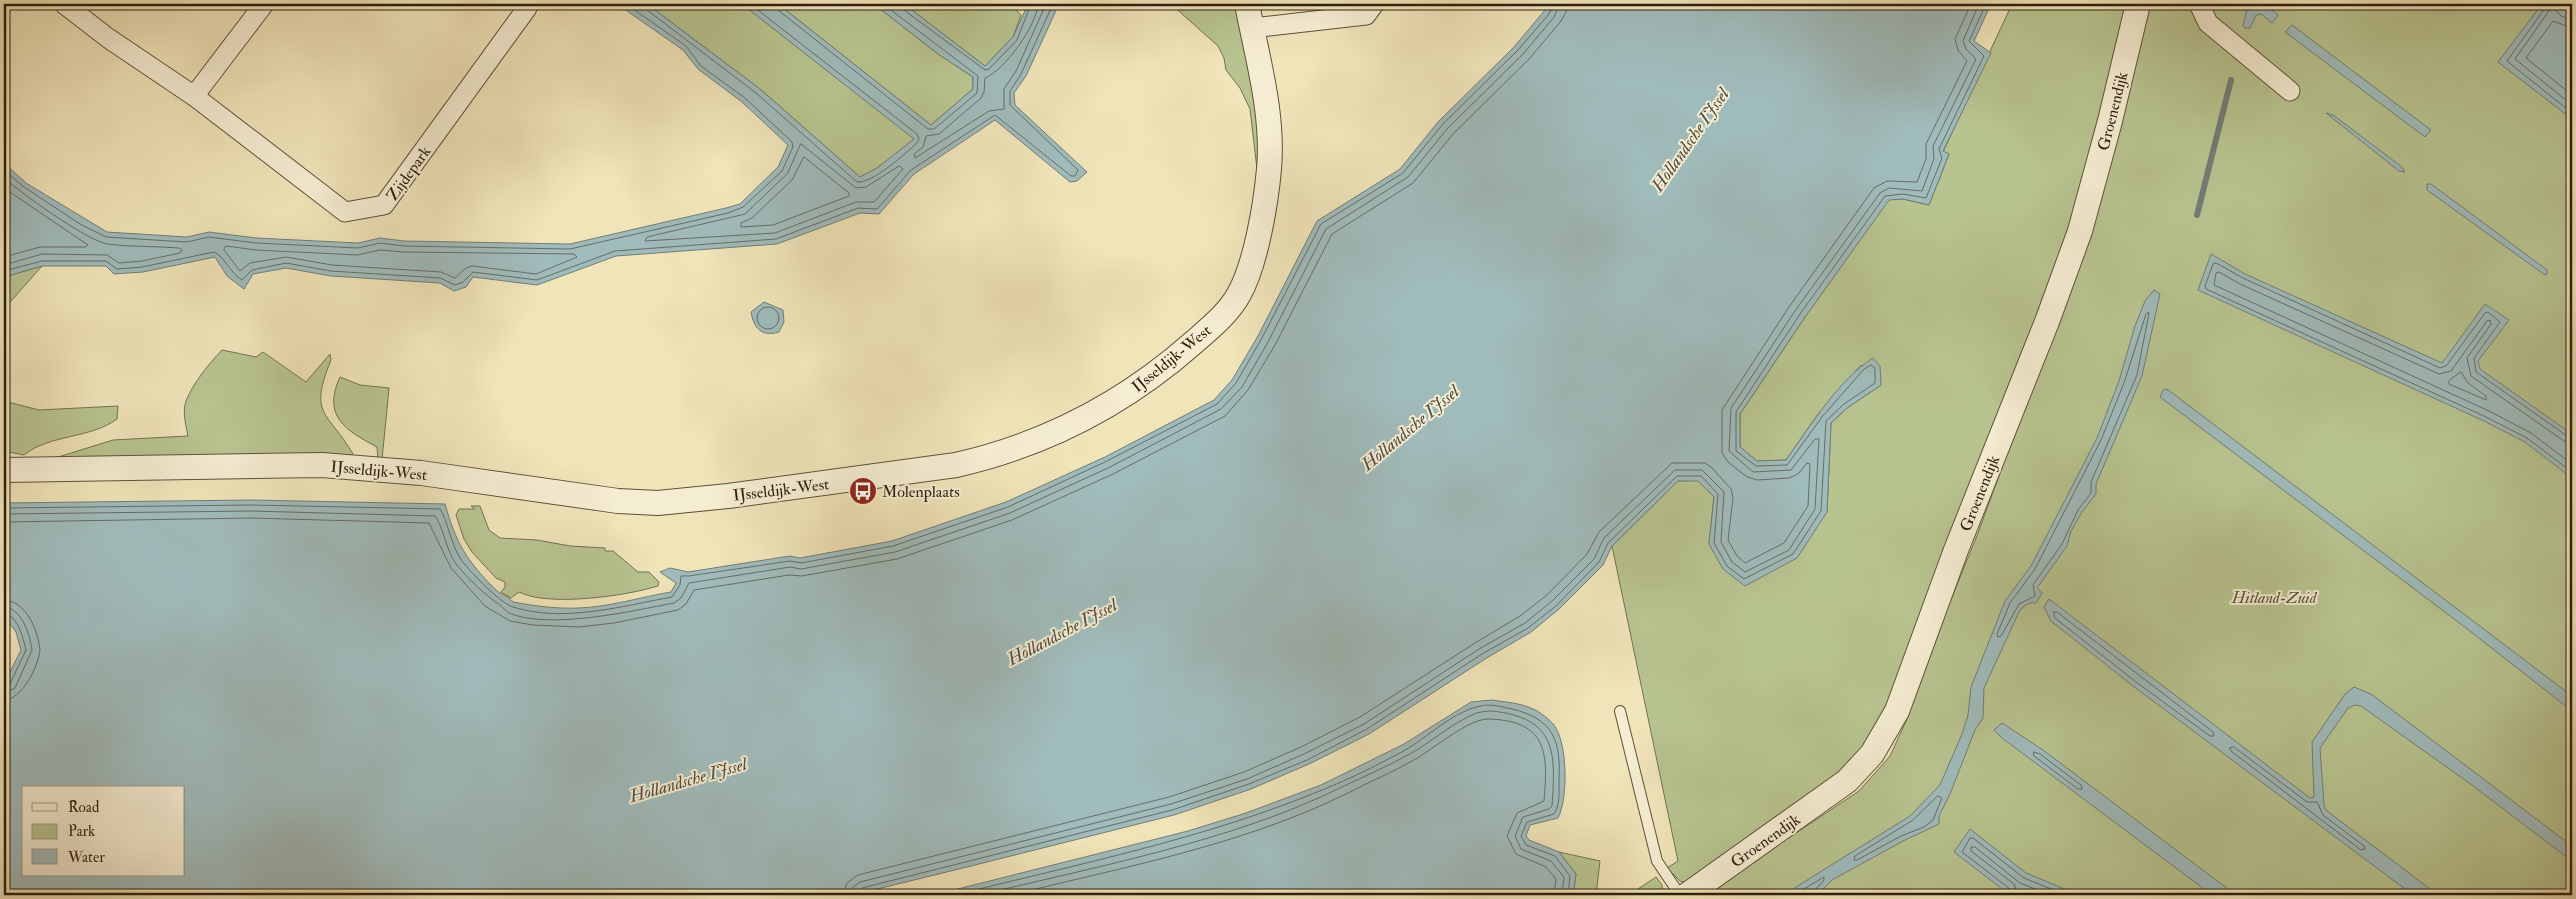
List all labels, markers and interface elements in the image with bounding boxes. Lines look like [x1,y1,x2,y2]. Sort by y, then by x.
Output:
street label: Groenendijk [2094,70,2132,153]
water label: Hollandsche IJssel [1646,83,1736,197]
street label: Zijdepark [382,142,436,205]
street label: IJsseldijk-West [1128,321,1216,398]
water label: Hollandsche IJssel [1356,379,1465,477]
street label: Groenendijk [1956,452,2004,534]
street label: IJsseldijk-West [330,457,428,486]
street label: IJsseldijk-West [732,474,830,507]
bus stop icon: Molenplaats [848,476,878,506]
place label: Molenplaats [882,482,960,503]
park label: Hitland-Zuid [2231,588,2318,608]
water label: Hollandsche IJssel [1002,593,1123,672]
water label: Hollandsche IJssel [626,752,751,809]
legend [22,786,185,876]
text: Road [68,798,100,817]
street label: Groenendijk [1727,809,1804,872]
text: Park [68,822,95,841]
text: Water [67,848,105,867]

